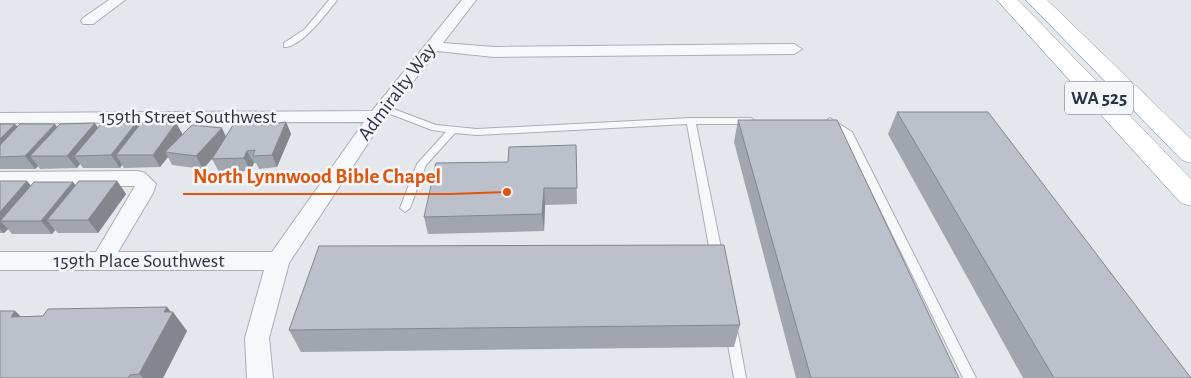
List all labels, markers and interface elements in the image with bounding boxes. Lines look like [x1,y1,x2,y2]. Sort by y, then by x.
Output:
street label: Admiralty Way [354,40,440,144]
road number: WA 525 [1065,82,1133,115]
street label: 159th Street Southwest [100,107,277,127]
callout: North Lynnwood Bible Chapel [183,158,451,194]
text: North Lynnwood Bible Chapel [193,166,441,187]
street label: 159th Place Southwest [53,251,225,271]

